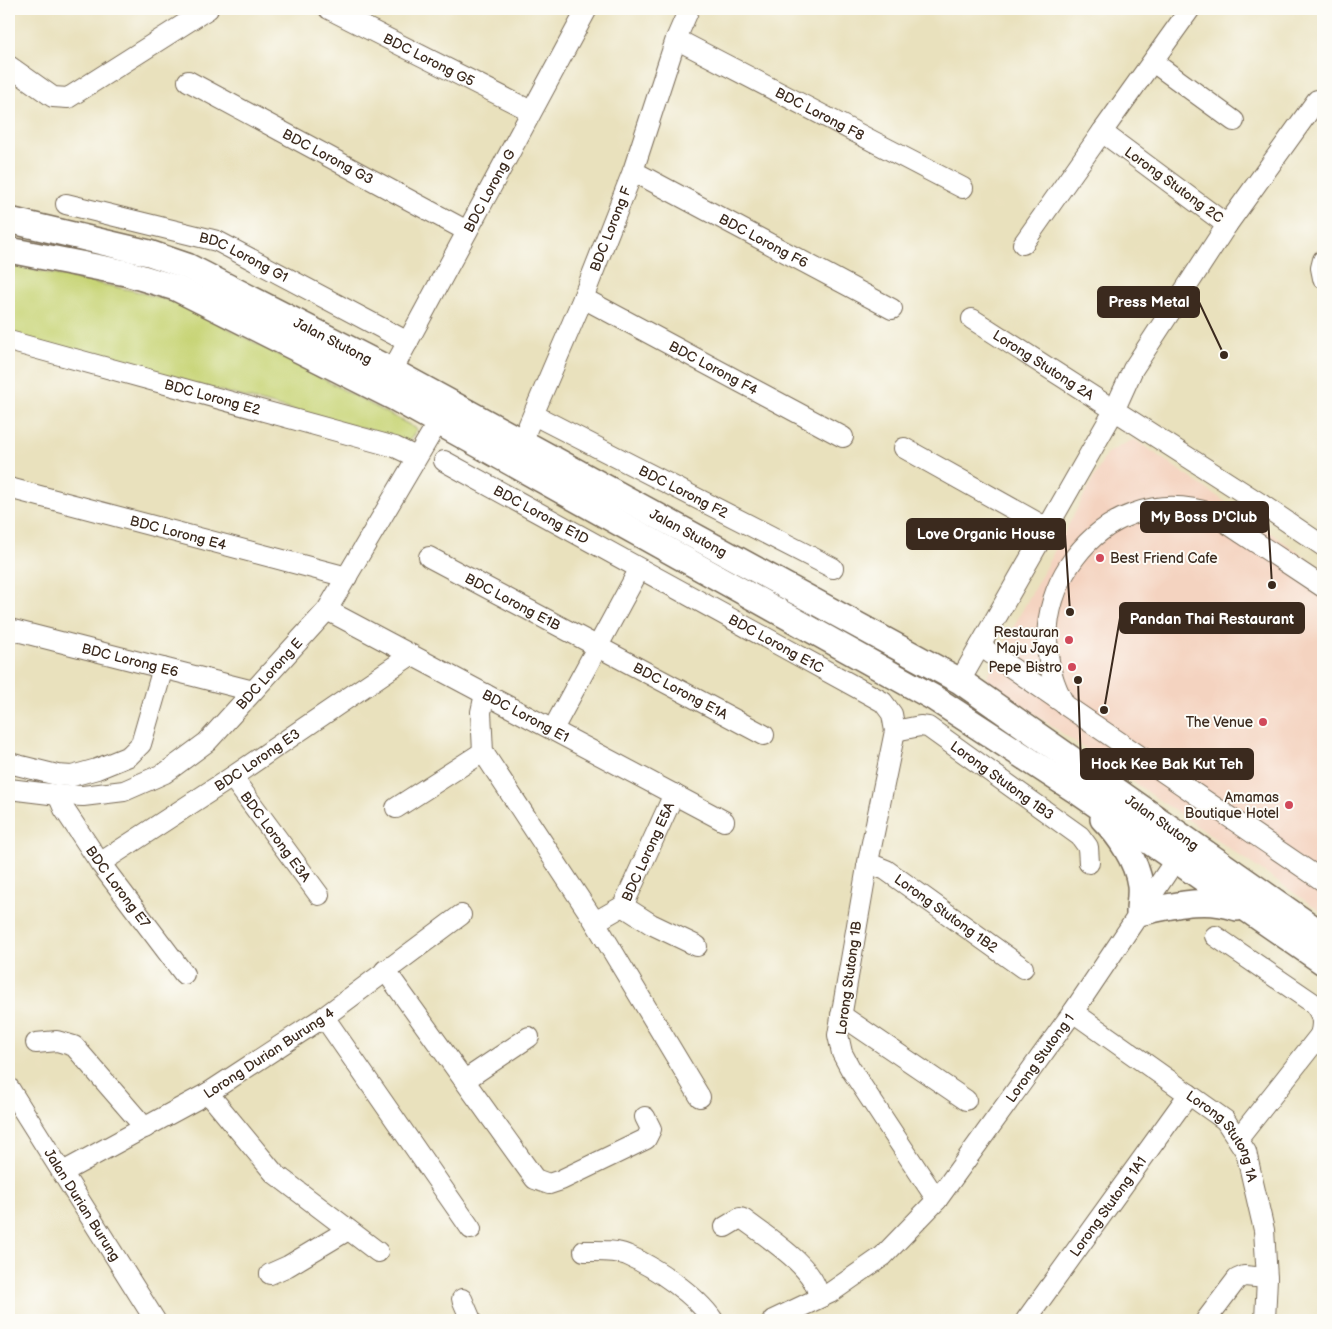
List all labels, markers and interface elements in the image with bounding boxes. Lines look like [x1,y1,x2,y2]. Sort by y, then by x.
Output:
street label: BDC Lorong G5 [380,29,477,90]
street label: BDC Lorong F8 [772,84,867,144]
street label: BDC Lorong G3 [280,125,376,188]
street label: Lorong Stutong 2C [1121,143,1227,227]
street label: BDC Lorong G [460,146,519,235]
street label: BDC Lorong F [586,183,635,274]
street label: BDC Lorong F6 [716,210,811,271]
street label: BDC Lorong G1 [197,228,291,286]
callout: Press Metal [1098,287,1199,317]
text: Press Metal [1108,293,1190,312]
street label: Jalan Stutong [291,314,375,368]
street label: Lorong Stutong 2A [990,326,1098,404]
street label: BDC Lorong F4 [666,337,761,399]
street label: BDC Lorong E2 [162,376,263,418]
street label: BDC Lorong F2 [636,462,732,522]
street label: BDC Lorong E1D [491,481,592,547]
callout: My Boss D'Club [1141,502,1268,532]
street label: Jalan Stutong [647,505,730,561]
text: My Boss D'Club [1151,508,1258,527]
street label: BDC Lorong E4 [128,512,229,554]
callout: Love Organic House [907,519,1065,549]
text: Love Organic House [917,525,1056,544]
place label: Best Friend Cafe [1110,550,1218,567]
marker: Best Friend Cafe [1094,552,1106,564]
street label: BDC Lorong E1B [462,569,564,634]
callout: Pandan Thai Restaurant [1120,603,1304,633]
street label: BDC Lorong E1C [726,610,827,676]
text: Pandan Thai Restaurant [1130,610,1294,629]
place label: Restauran Maju Jaya [994,624,1059,657]
street label: BDC Lorong E [232,634,306,713]
marker: Restauran Maju Jaya [1063,634,1075,646]
street label: BDC Lorong E6 [80,639,181,680]
street label: BDC Lorong E1A [630,659,731,723]
place label: Pepe Bistro [988,659,1062,676]
marker: Pepe Bistro [1066,661,1078,673]
street label: BDC Lorong E1 [479,686,572,746]
place label: The Venue [1186,714,1253,731]
marker: The Venue [1257,716,1269,728]
street label: BDC Lorong E3 [211,725,303,795]
street label: Lorong Stutong 1B3 [947,737,1057,823]
callout: Hock Kee Bak Kut Teh [1081,749,1253,779]
text: Hock Kee Bak Kut Teh [1091,755,1243,774]
street label: BDC Lorong E3A [237,788,315,885]
place label: Amamas Boutique Hotel [1185,789,1279,822]
street label: Jalan Stutong [1122,791,1202,854]
street label: BDC Lorong E5A [618,799,678,904]
marker: Amamas Boutique Hotel [1283,799,1295,811]
street label: BDC Lorong E7 [82,843,154,931]
street label: Lorong Stutong 1B2 [891,870,1002,956]
street label: Lorong Stutong 1B [833,920,865,1036]
street label: Lorong Durian Burung 4 [200,1004,338,1102]
street label: Lorong Stutong 1 [1002,1010,1078,1105]
street label: Lorong Stutong 1A [1183,1087,1261,1184]
street label: Jalan Durian Burung [41,1145,124,1264]
street label: Lorong Stutong 1A1 [1066,1153,1150,1260]

